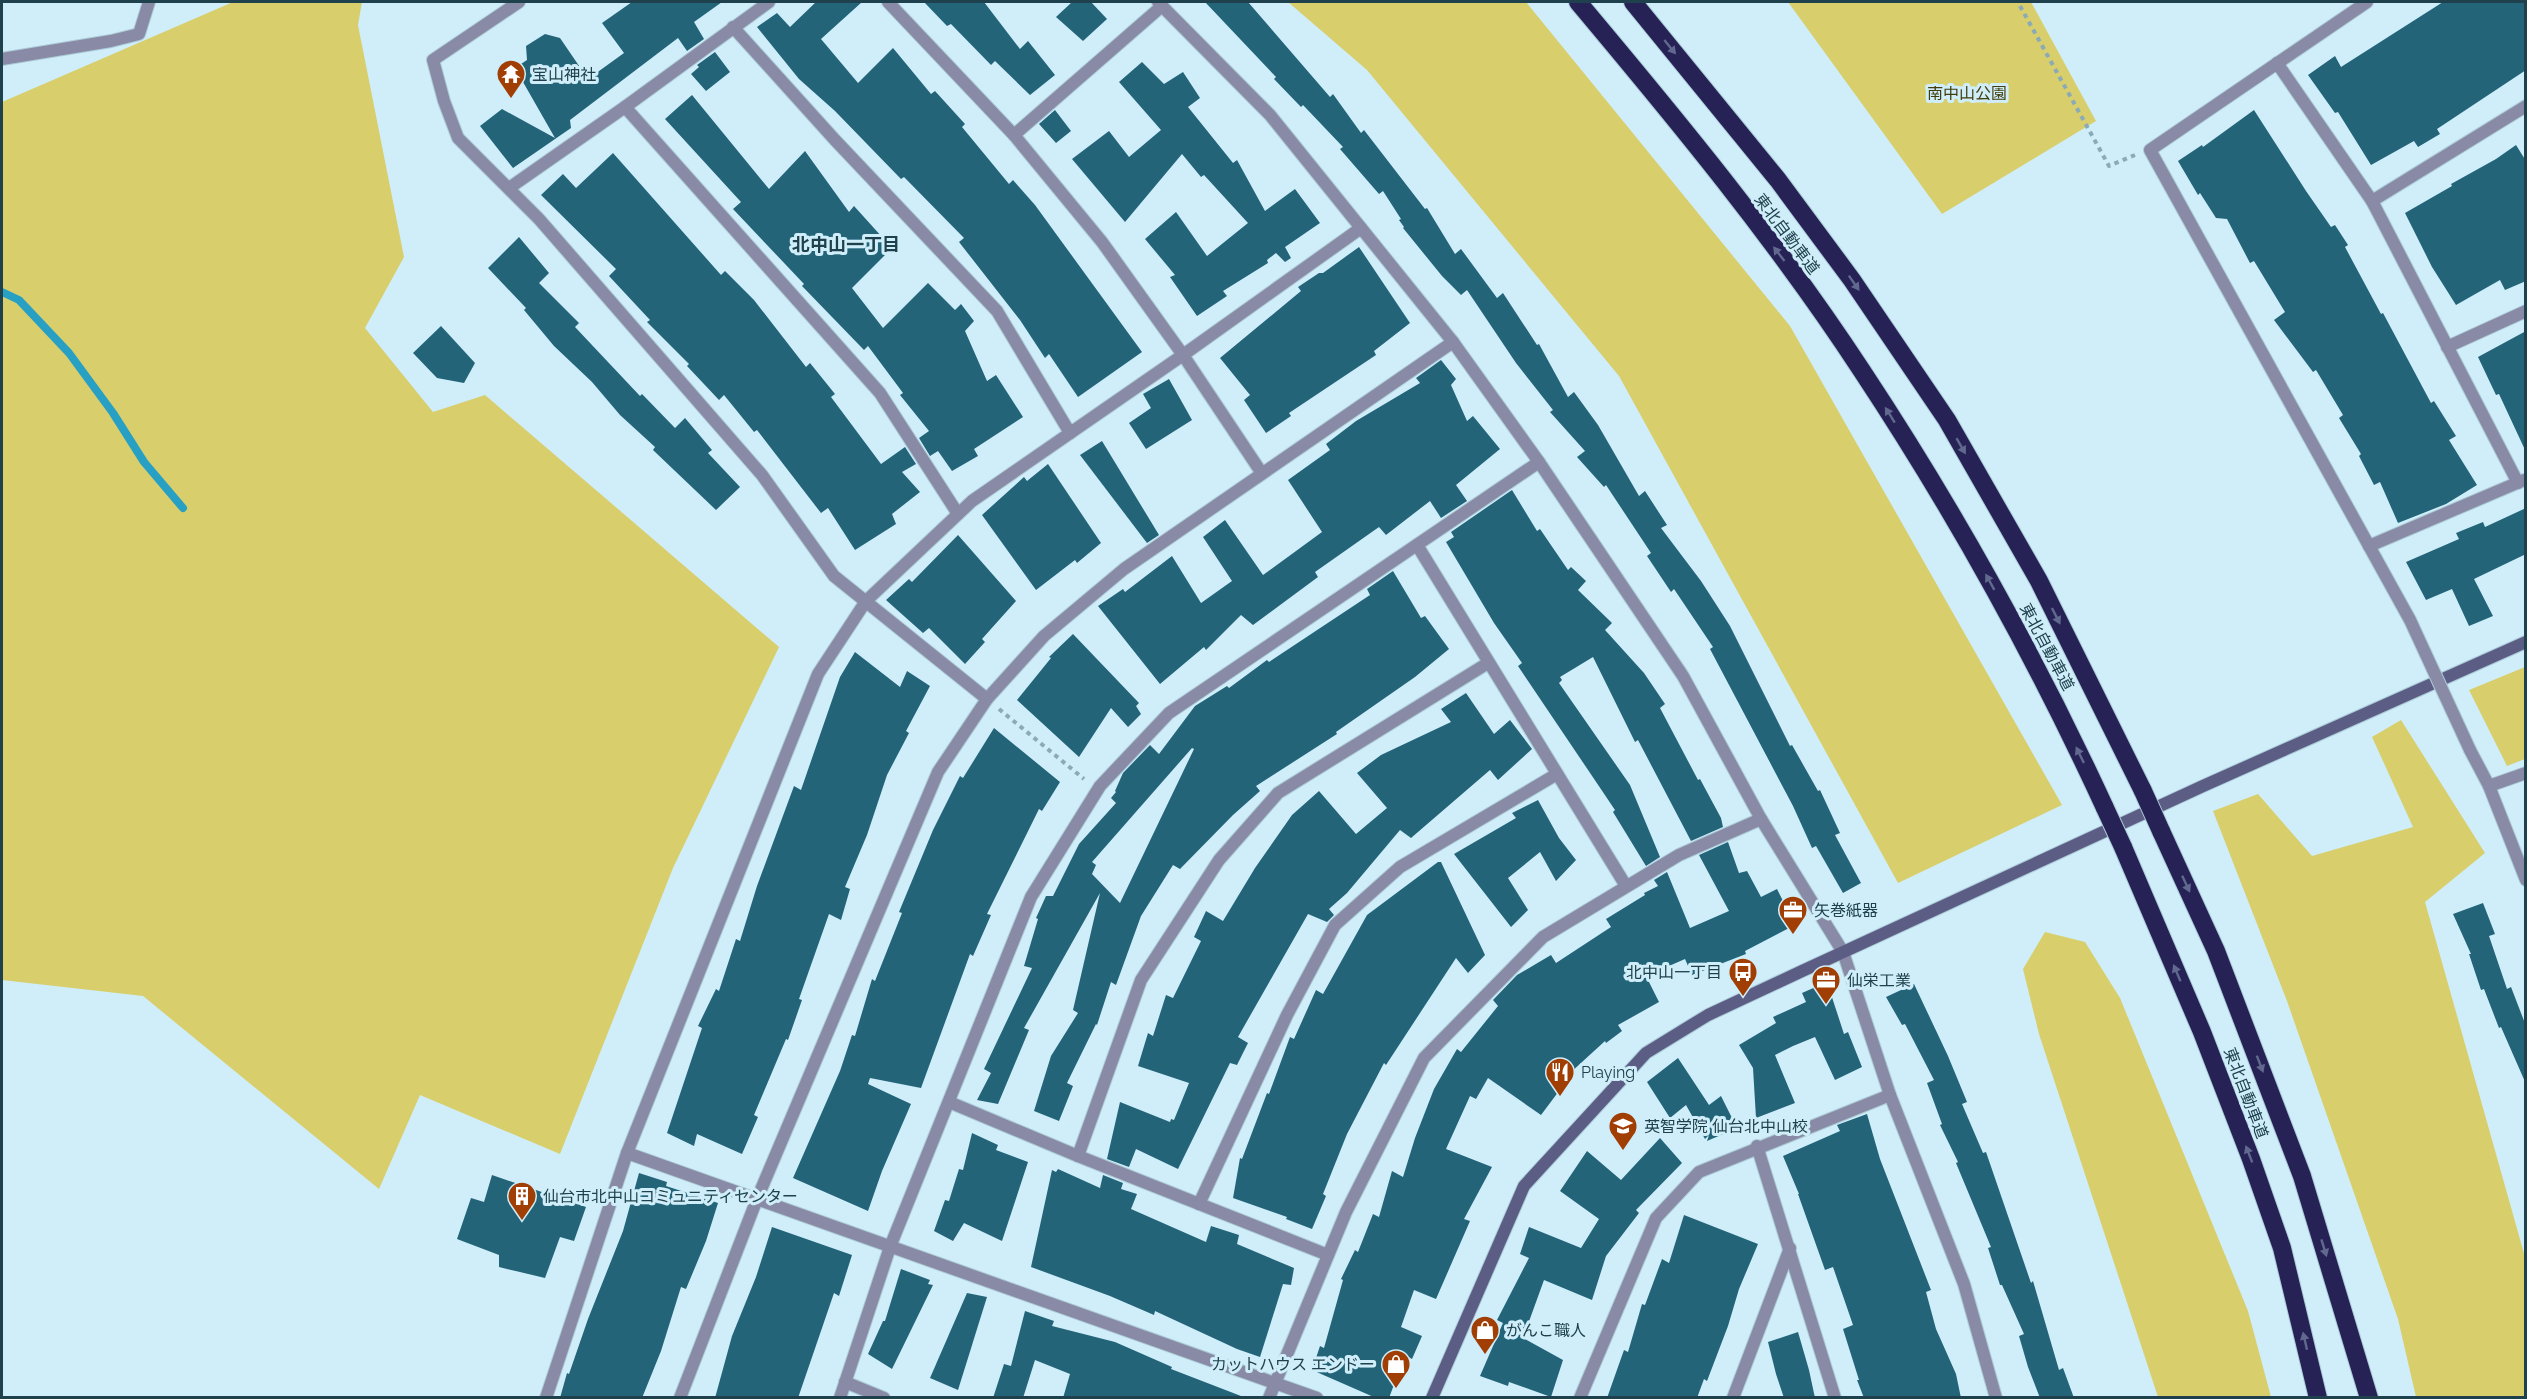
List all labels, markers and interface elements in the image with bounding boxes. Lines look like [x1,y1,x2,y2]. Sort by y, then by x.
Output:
one-way arrow [1663,39,1676,55]
temple icon: 宝山神社 [495,58,527,100]
place label: 宝山神社 [532,65,596,84]
park label: 南中山公園 [1927,84,2007,103]
street label: 東北自動車道 [1751,190,1823,278]
district label: 北中山一丁目 [792,234,900,255]
one-way arrow [1773,247,1785,263]
one-way arrow [1848,275,1859,291]
one-way arrow [1884,407,1895,423]
one-way arrow [1956,438,1967,454]
one-way arrow [1985,573,1995,590]
street label: 東北自動車道 [2016,600,2078,694]
one-way arrow [2052,608,2061,625]
one-way arrow [2075,746,2085,763]
one-way arrow [2181,875,2191,893]
office icon: 矢巻紙器 [1777,894,1809,936]
place label: 矢巻紙器 [1814,901,1878,920]
bus stop icon: 北中山一丁目 [1727,956,1759,998]
place label: 北中山一丁目 [1626,963,1722,982]
office icon: 仙栄工業 [1810,964,1842,1006]
one-way arrow [2172,964,2181,982]
place label: 仙栄工業 [1847,971,1911,990]
street label: 東北自動車道 [2220,1045,2272,1141]
restaurant icon: Playing [1544,1056,1576,1098]
one-way arrow [2255,1056,2265,1074]
place label: Playing [1581,1063,1635,1082]
school or university icon: 英智学院 仙台北中山校 [1607,1110,1639,1152]
place label: 英智学院 仙台北中山校 [1644,1117,1808,1136]
one-way arrow [2244,1145,2253,1163]
building icon: 仙台市北中山コミュニティセンター [506,1180,538,1222]
place label: 仙台市北中山コミュニティセンター [543,1187,798,1206]
one-way arrow [2320,1239,2329,1257]
shop icon: がんこ職人 [1469,1314,1501,1356]
place label: がんこ職人 [1506,1321,1586,1340]
one-way arrow [2299,1331,2309,1350]
shop icon: カットハウス エンドー [1380,1348,1412,1390]
place label: カットハウス エンドー [1211,1355,1375,1374]

